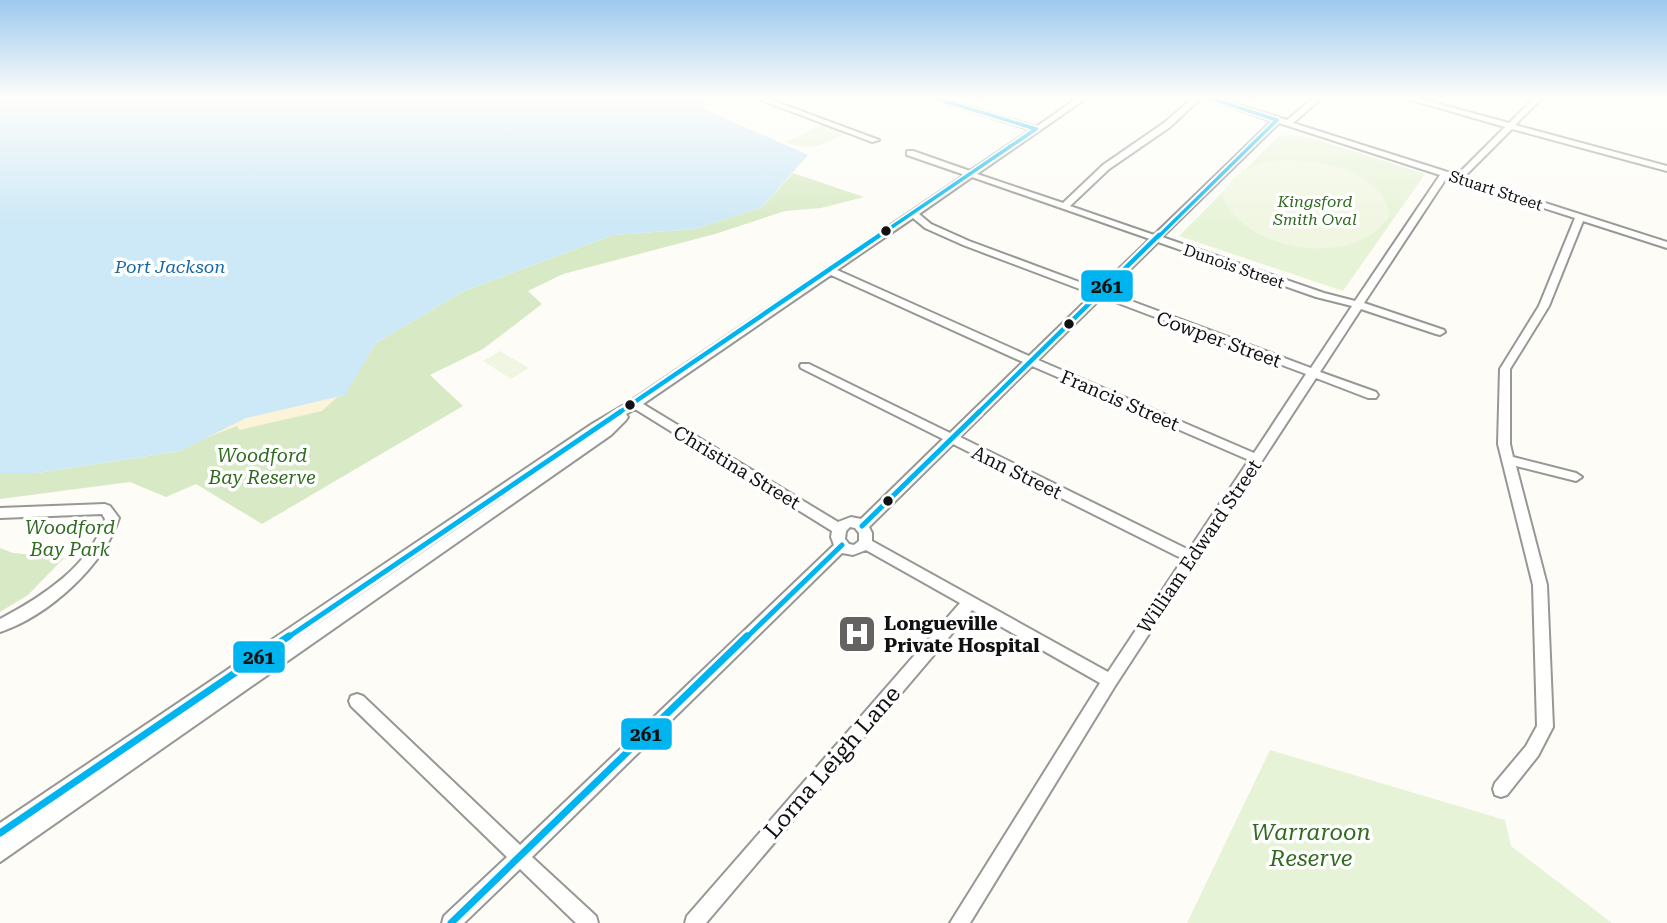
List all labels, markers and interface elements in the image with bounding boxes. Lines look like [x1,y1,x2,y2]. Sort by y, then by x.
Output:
street label: Stuart Street [1447,166,1545,215]
park label: Kingsford Smith Oval [1272,192,1357,229]
unlabelled marker [879,224,893,238]
street label: Dunois Street [1181,240,1287,293]
water label: Port Jackson [114,256,225,277]
line badge: 261 [1080,269,1134,303]
text: 261 [1091,275,1123,298]
street label: Cowper Street [1153,306,1284,373]
unlabelled marker [1062,317,1076,331]
street label: Francis Street [1057,365,1183,436]
unlabelled marker [623,398,637,412]
street label: Christina Street [669,421,804,514]
street label: Ann Street [968,441,1065,504]
park label: Woodford Bay Reserve [207,444,316,489]
street label: William Edward Street [1133,455,1266,638]
unlabelled marker [881,494,895,508]
park label: Woodford Bay Park [25,516,115,561]
place label: Longueville Private Hospital [884,612,1039,657]
hospital icon: Longueville Private Hospital [836,613,878,655]
line badge: 261 [232,640,286,674]
text: 261 [243,646,275,669]
street label: Lorna Leigh Lane [759,680,906,844]
line badge: 261 [620,717,673,751]
text: 261 [630,723,662,746]
park label: Warraroon Reserve [1251,819,1371,872]

